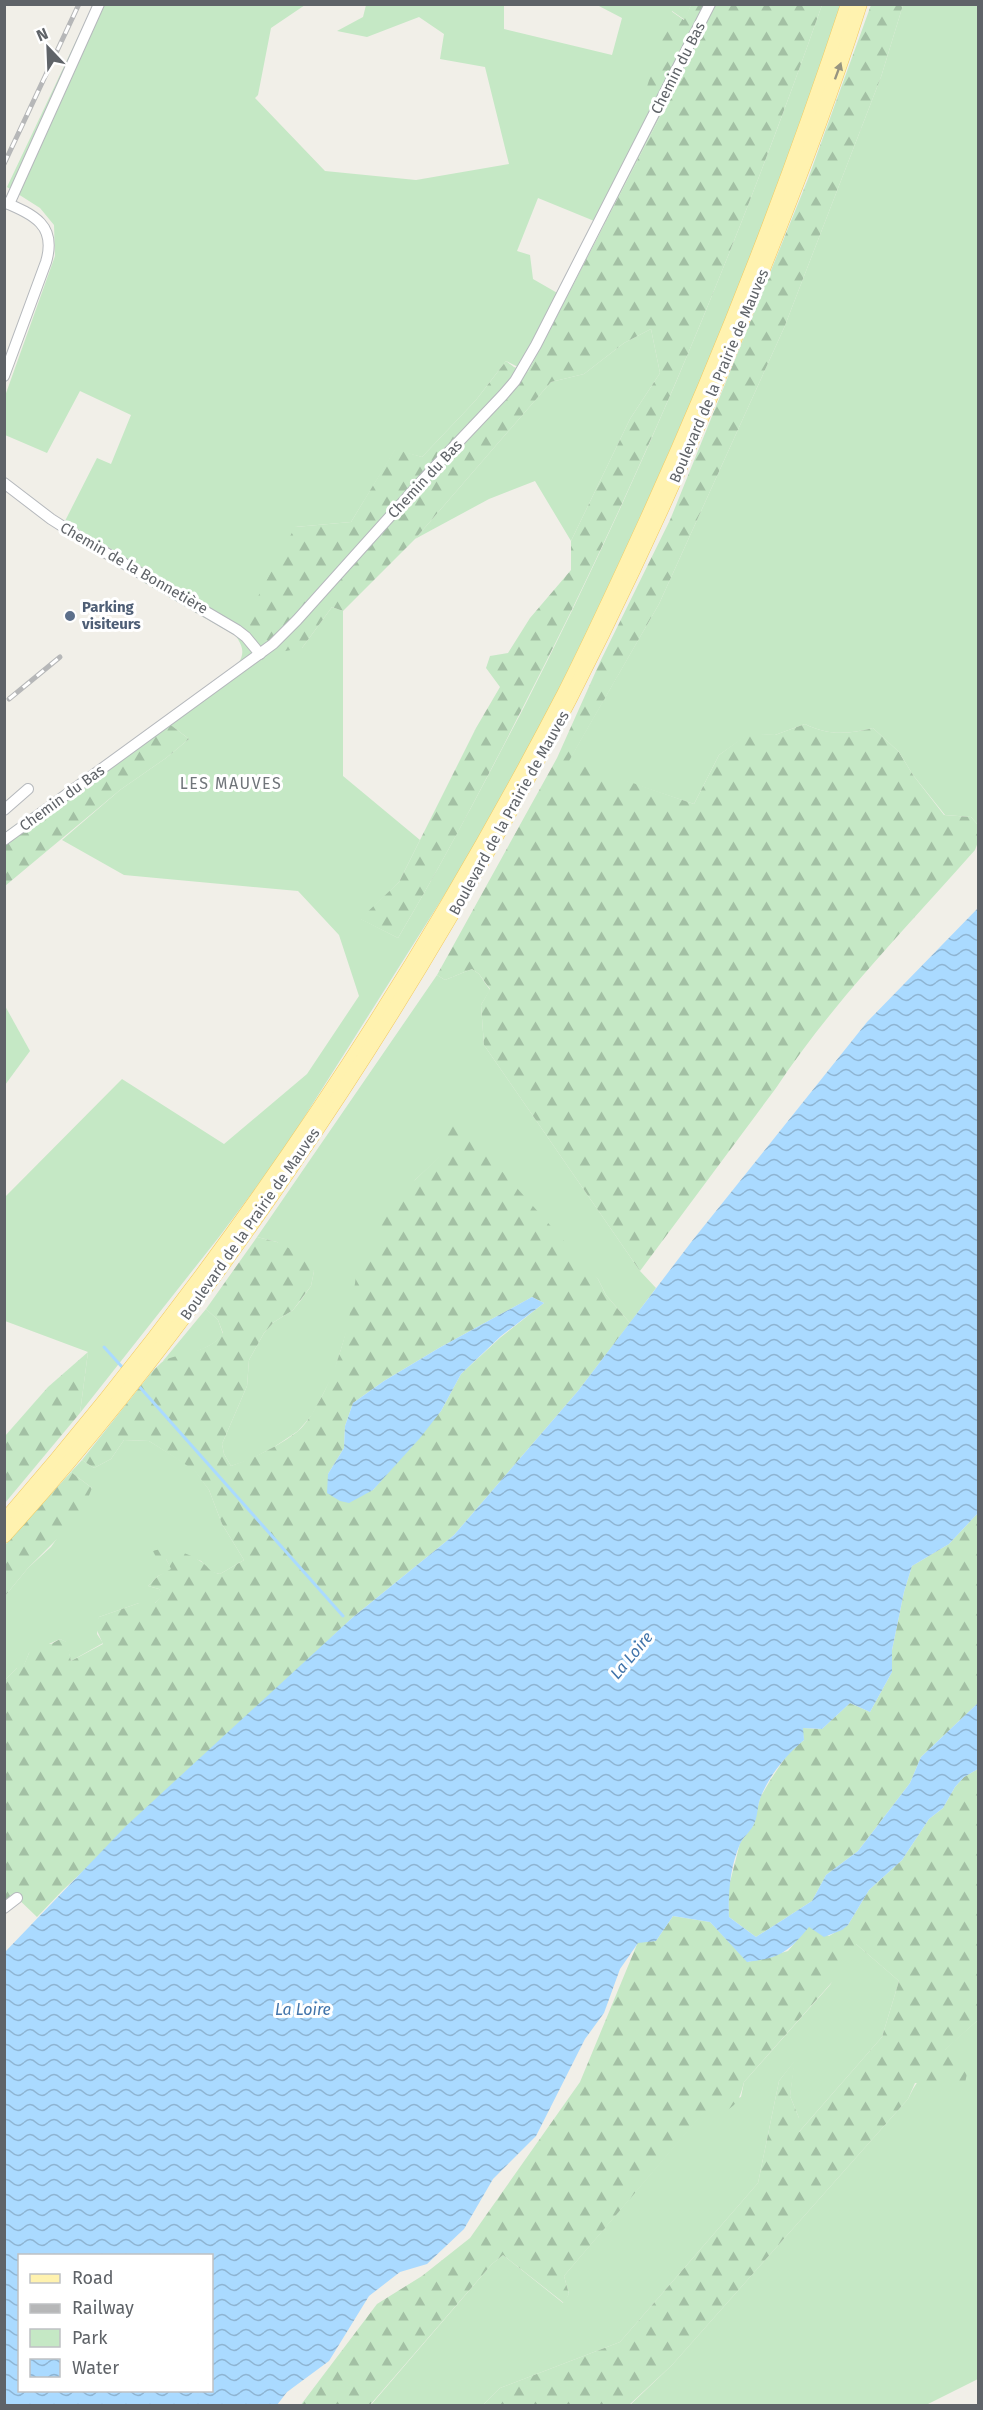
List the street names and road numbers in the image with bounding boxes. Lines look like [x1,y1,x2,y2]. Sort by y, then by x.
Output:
street label: Chemin du Bas [647,19,709,117]
street label: Boulevard de la Prairie de Mauves [666,266,772,486]
street label: Chemin du Bas [384,436,466,522]
street label: Chemin de la Bonnetière [57,518,211,618]
street label: Boulevard de la Prairie de Mauves [445,708,573,918]
street label: Chemin du Bas [16,761,108,835]
street label: Boulevard de la Prairie de Mauves [176,1124,324,1324]

